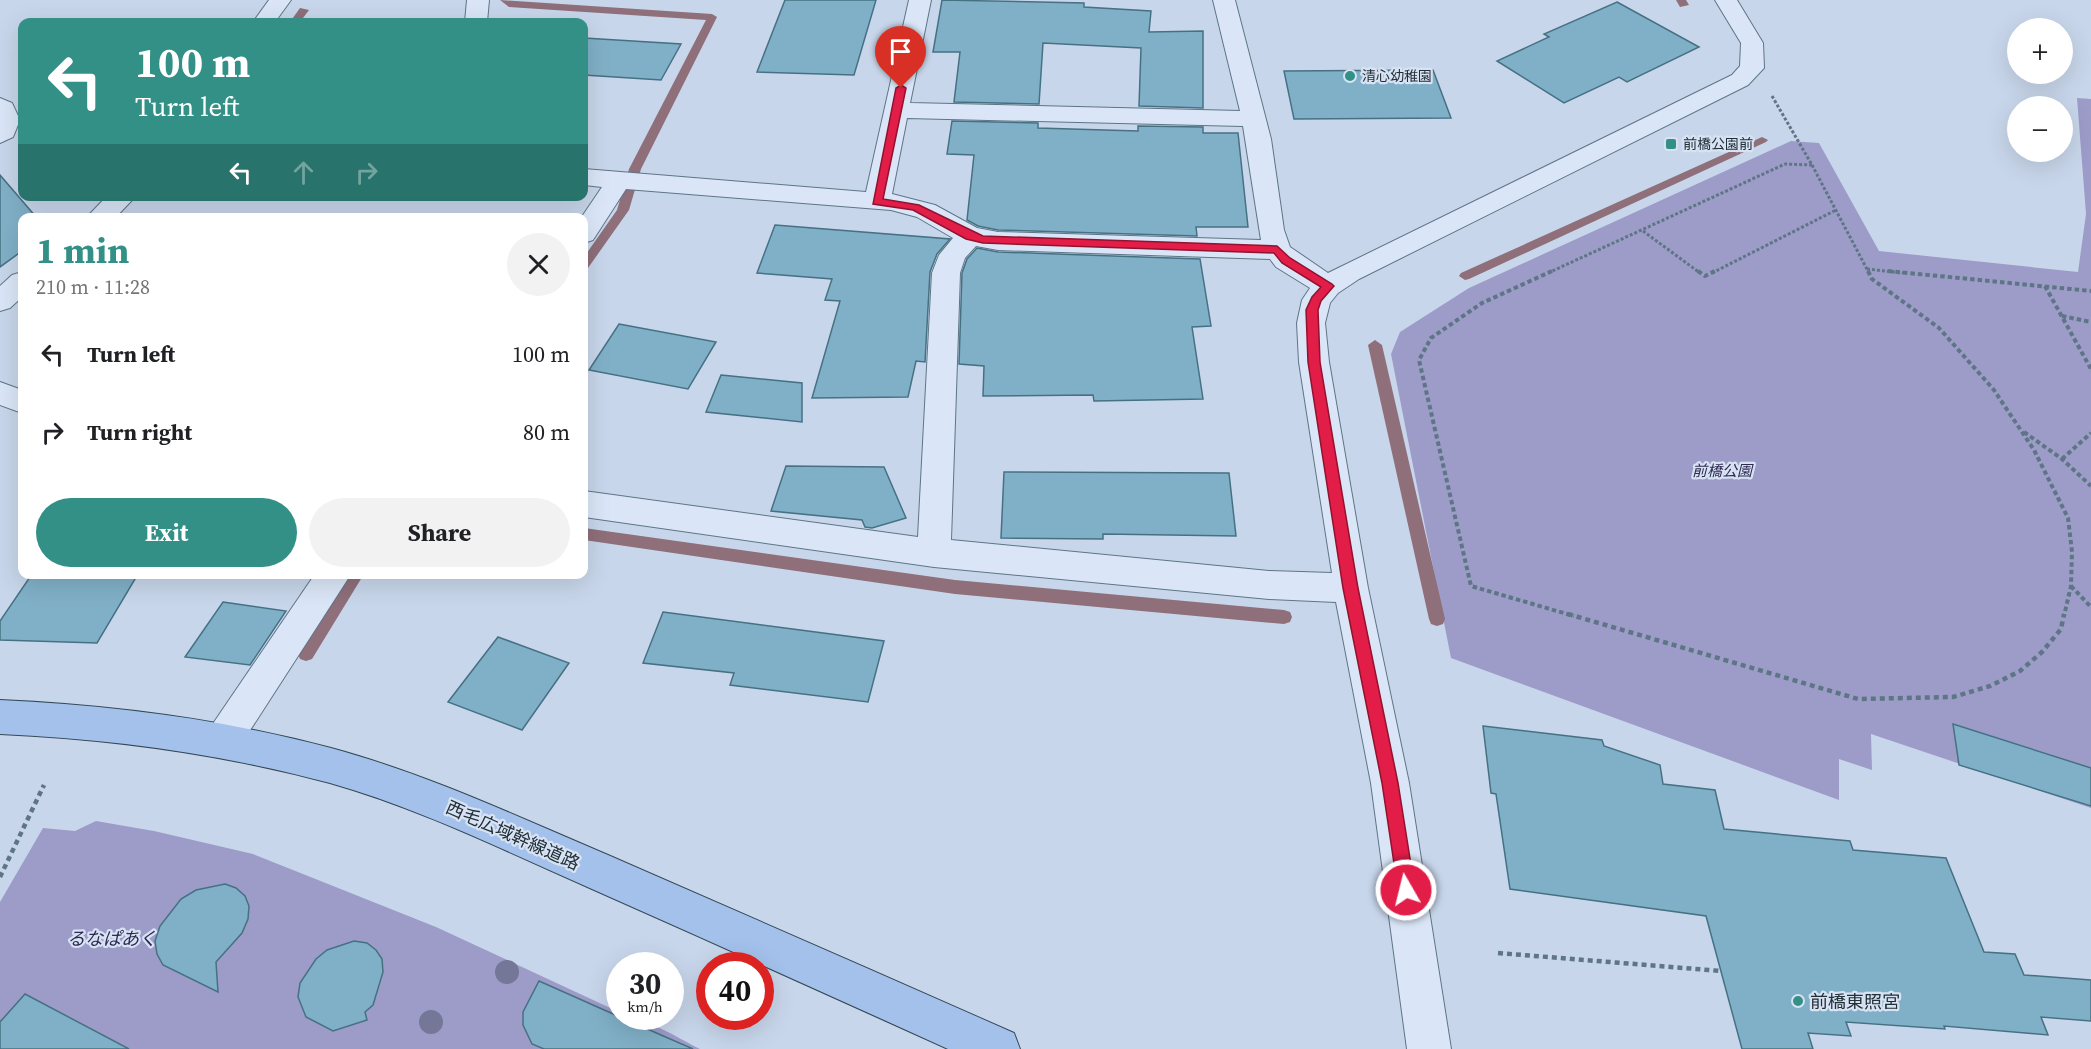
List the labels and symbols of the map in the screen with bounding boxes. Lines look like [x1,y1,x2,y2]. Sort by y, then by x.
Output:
pin [875,26,926,88]
place label: 清心幼稚園 [1362,66,1432,86]
marker: 清心幼稚園 [1343,69,1357,83]
place label: 前橋公園前 [1683,134,1753,154]
marker: 前橋公園前 [1664,137,1678,151]
park label: 前橋公園 [1692,460,1754,481]
street label: 西毛広域幹線道路 [442,794,584,876]
position arrow [1374,858,1438,922]
park label: るなぱあく [67,926,157,951]
speed limit sign: 40 [696,952,774,1030]
place label: 前橋東照宮 [1810,989,1900,1014]
marker: 前橋東照宮 [1791,994,1805,1008]

